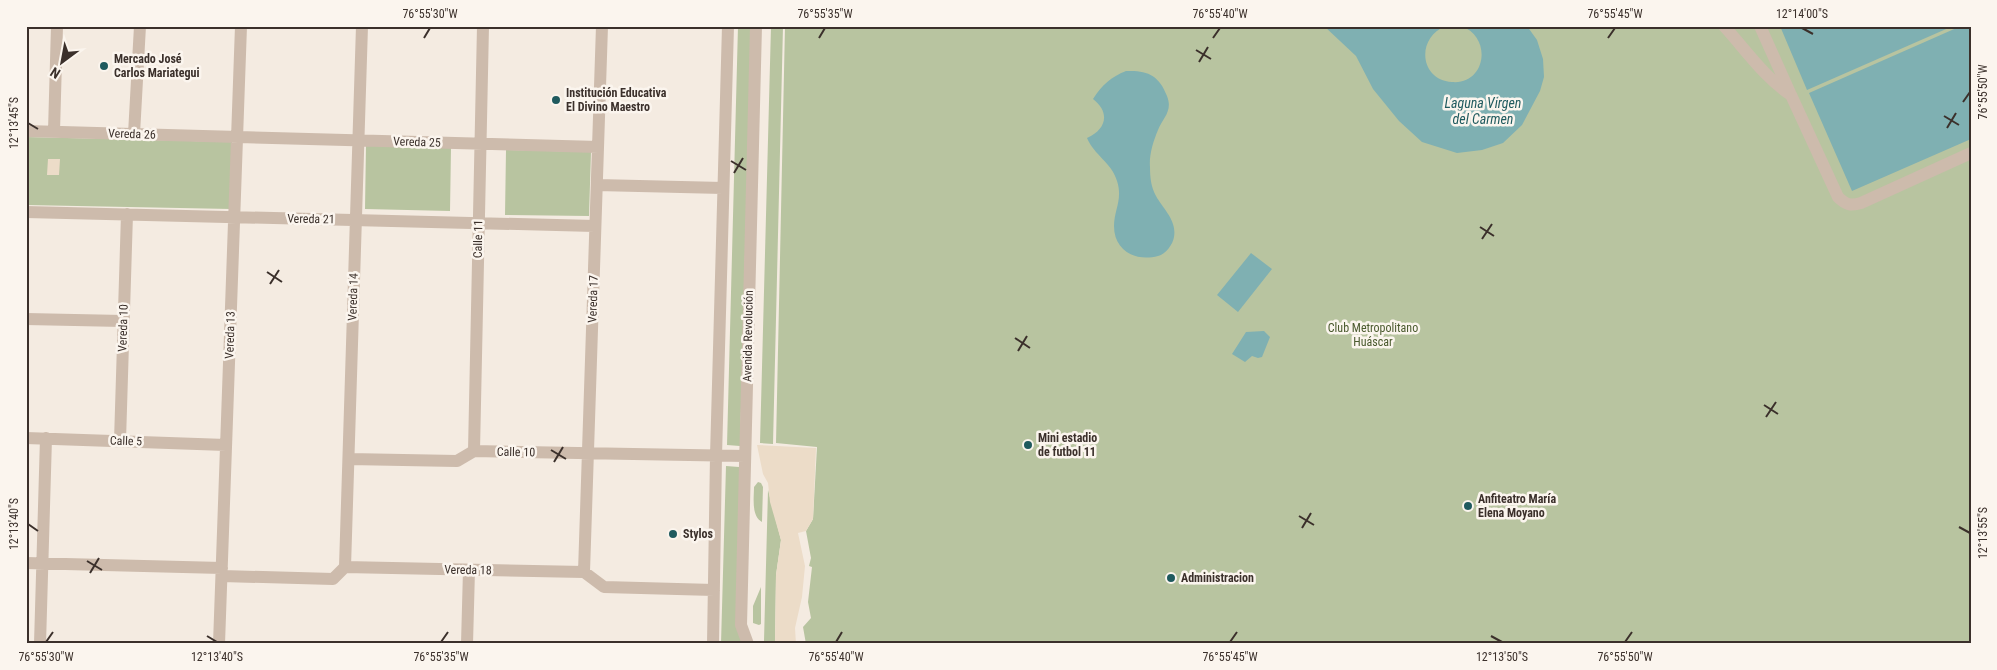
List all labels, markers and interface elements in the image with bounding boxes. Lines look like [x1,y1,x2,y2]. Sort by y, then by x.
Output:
text: 76°55'30"W [402,7,458,21]
text: 76°55'35"W [797,7,853,21]
text: 76°55'40"W [1192,7,1248,21]
text: 76°55'45"W [1587,7,1643,21]
text: 12°14'00"S [1776,7,1828,21]
north arrow [38,38,88,88]
place label: Mercado José Carlos Mariategui [114,52,199,80]
marker: Mercado José Carlos Mariategui [98,60,110,72]
text: N [47,64,63,82]
text: 76°55'50"W [1976,64,1990,120]
place label: Institución Educativa El Divino Maestro [566,86,667,114]
marker: Institución Educativa El Divino Maestro [550,94,562,106]
water label: Laguna Virgen del Carmen [1445,95,1521,127]
text: 12°13'45"S [7,97,21,149]
street label: Vereda 26 [108,126,156,142]
street label: Vereda 25 [393,134,441,150]
street label: Vereda 21 [287,212,335,226]
street label: Calle 11 [471,220,485,258]
street label: Vereda 14 [345,273,361,321]
street label: Vereda 17 [585,275,601,323]
street label: Avenida Revolución [740,290,756,382]
street label: Vereda 10 [115,304,131,352]
street label: Vereda 13 [222,311,238,359]
park label: Club Metropolitano Huáscar [1328,321,1418,349]
place label: Mini estadio de futbol 11 [1038,431,1097,459]
street label: Calle 5 [110,433,142,449]
marker: Mini estadio de futbol 11 [1022,439,1034,451]
street label: Calle 10 [497,445,535,459]
place label: Anfiteatro María Elena Moyano [1478,492,1556,520]
text: 12°13'40"S [7,498,21,550]
marker: Anfiteatro María Elena Moyano [1462,500,1474,512]
text: 12°13'55"S [1976,507,1990,559]
place label: Stylos [683,527,713,541]
marker: Stylos [667,528,679,540]
street label: Vereda 18 [444,563,492,577]
place label: Administracion [1181,571,1254,585]
marker: Administracion [1165,572,1177,584]
text: 76°55'30"W [18,650,74,664]
text: 12°13'40"S [191,650,243,664]
text: 76°55'35"W [413,650,469,664]
text: 76°55'40"W [808,650,864,664]
text: 76°55'45"W [1202,650,1258,664]
text: 12°13'50"S [1476,650,1528,664]
text: 76°55'50"W [1597,650,1653,664]

